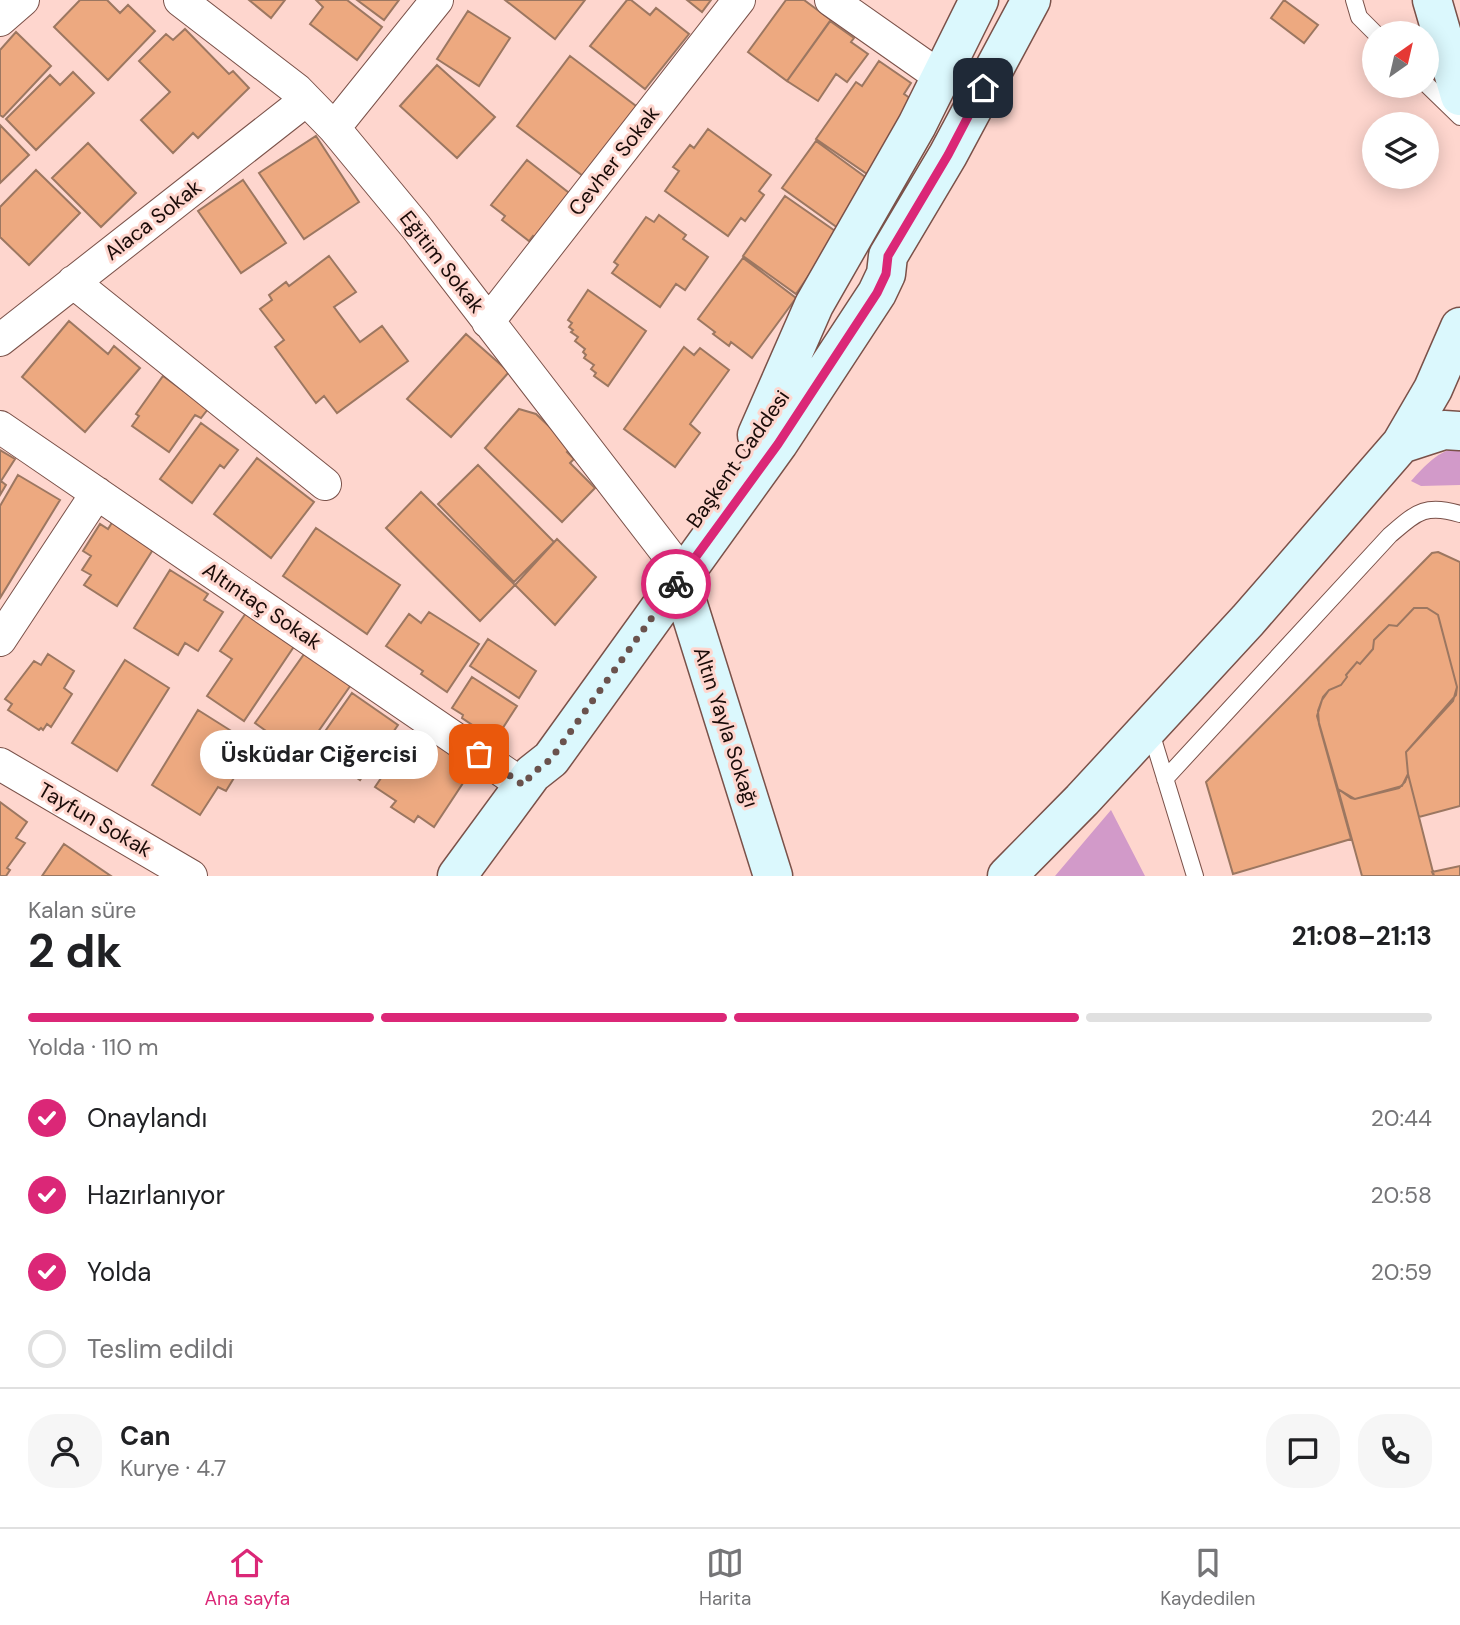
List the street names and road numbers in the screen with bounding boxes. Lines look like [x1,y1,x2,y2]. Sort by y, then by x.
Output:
street label: Cevher Sokak [562,100,666,222]
street label: Alaca Sokak [99,173,208,267]
street label: Eğitim Sokak [393,205,491,319]
street label: Başkent Caddesi [680,385,796,533]
street label: Altıntaç Sokak [197,556,327,656]
street label: Altın Yayla Sokağı [687,643,765,811]
street label: Tayfun Sokak [33,776,157,864]

